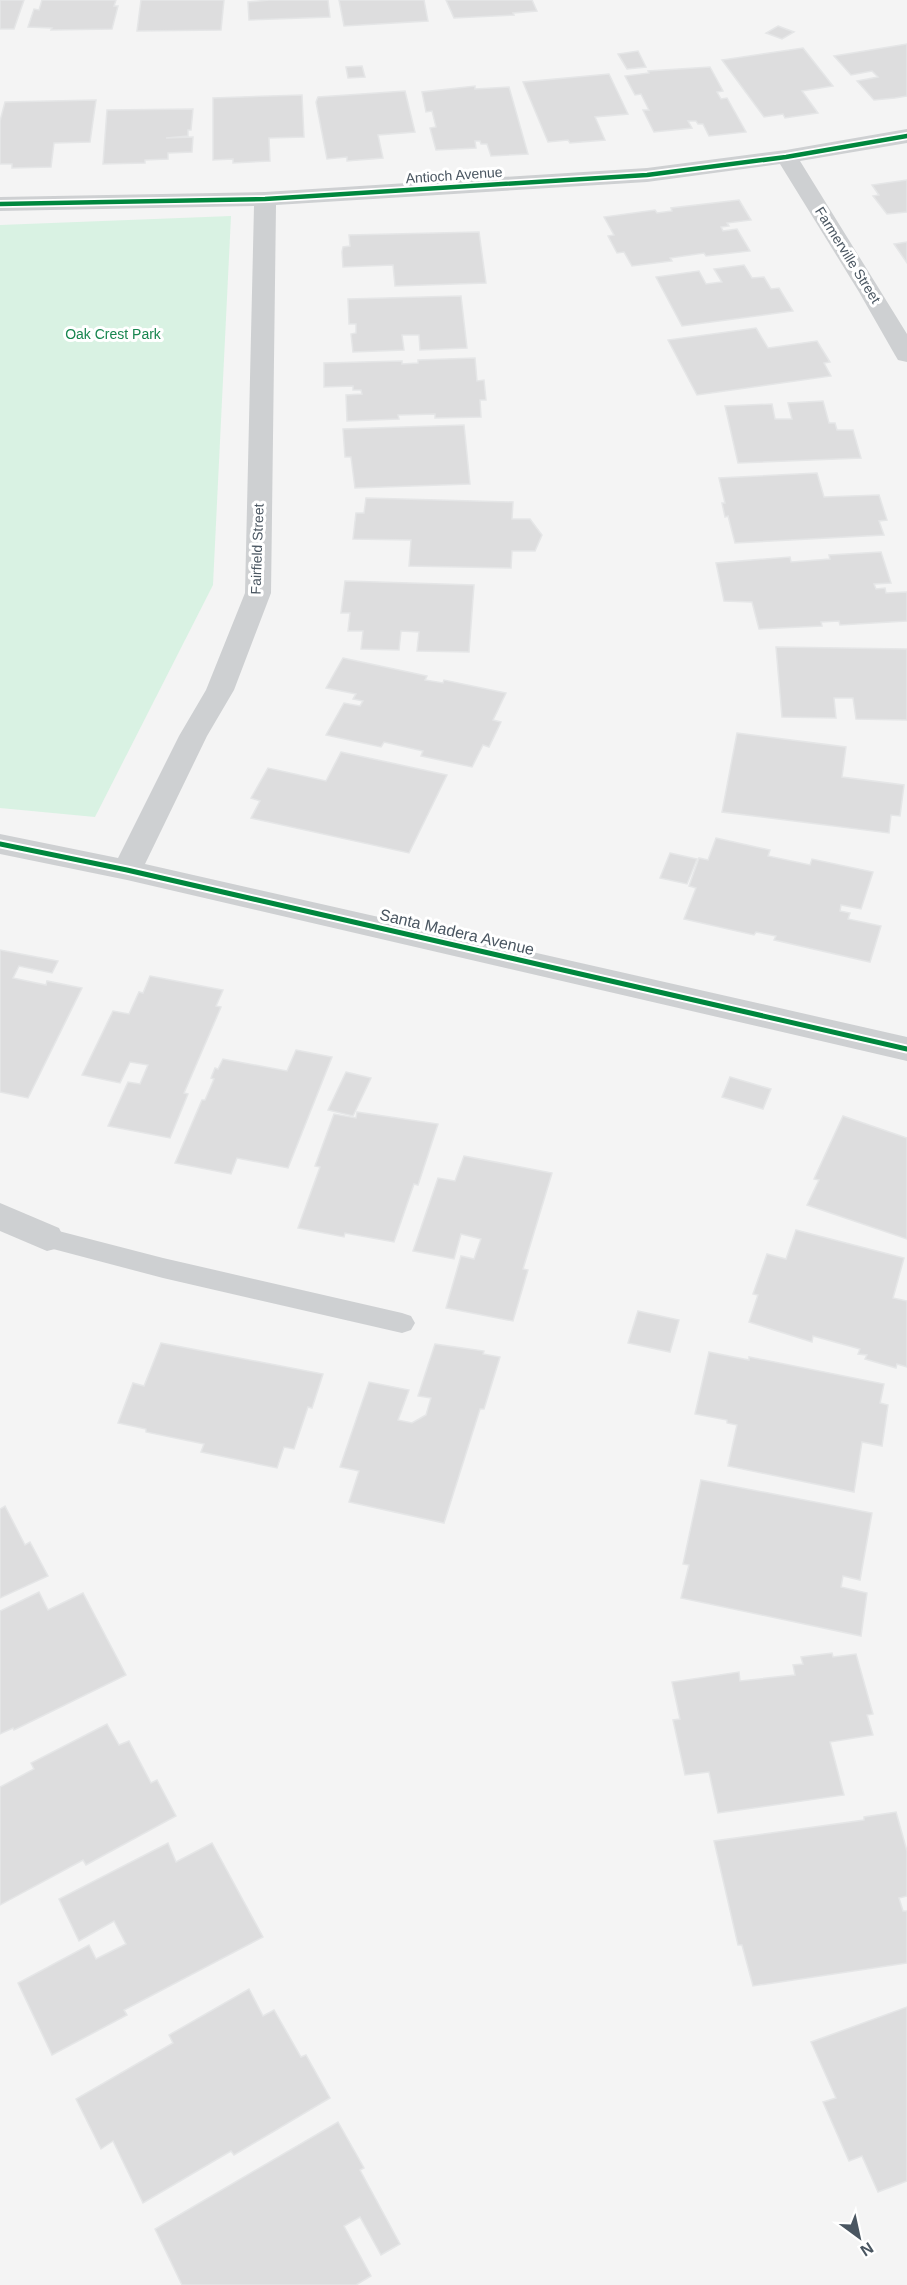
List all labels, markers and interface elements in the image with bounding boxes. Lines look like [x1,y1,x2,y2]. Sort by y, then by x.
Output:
street label: Antioch Avenue [405,164,503,186]
street label: Farmerville Street [812,204,884,306]
park label: Oak Crest Park [65,326,162,342]
street label: Fairfield Street [247,503,267,595]
street label: Santa Madera Avenue [378,906,536,958]
north arrow [829,2207,889,2267]
text: N [857,2239,876,2259]

